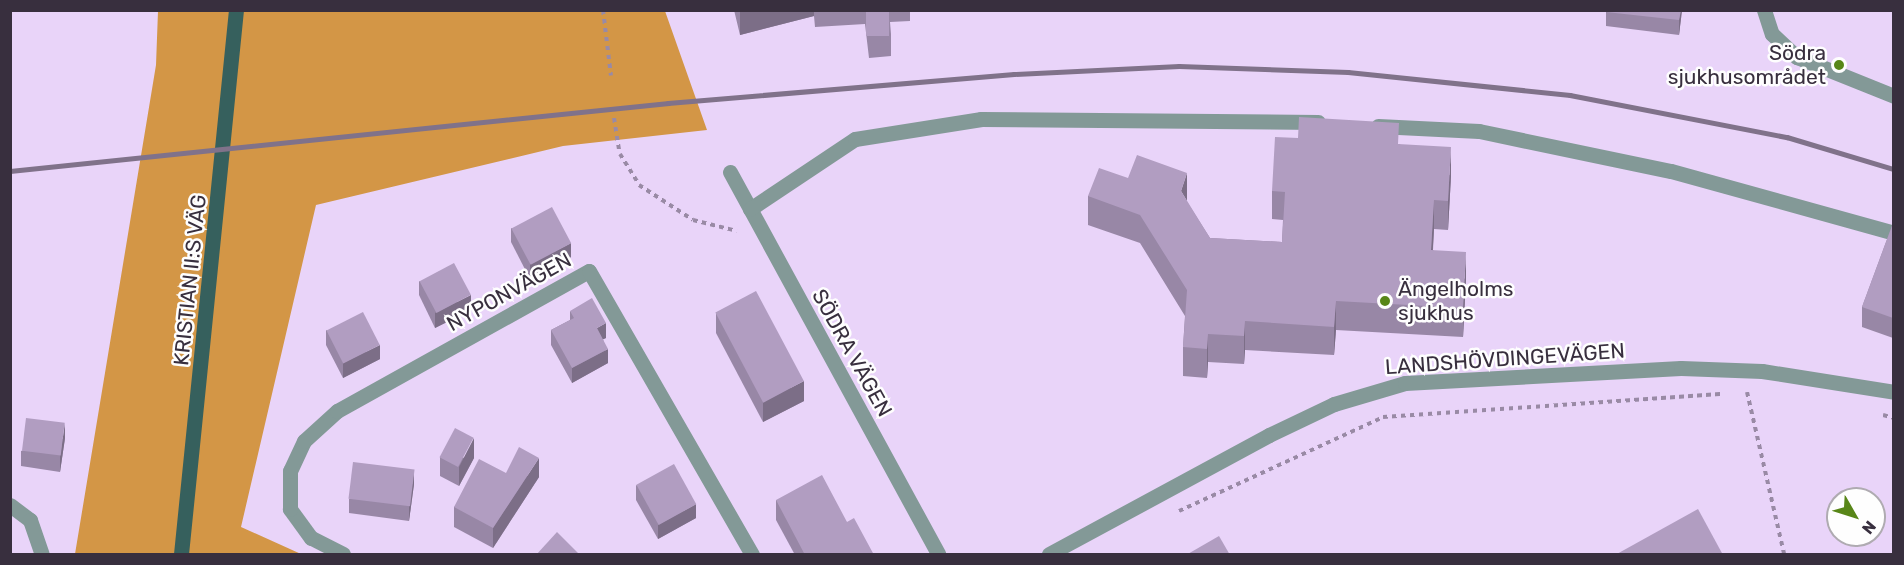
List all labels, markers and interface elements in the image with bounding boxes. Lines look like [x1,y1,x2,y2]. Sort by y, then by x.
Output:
place label: Södra sjukhusområdet [1668,40,1826,90]
marker: Södra sjukhusområdet [1830,56,1848,74]
street label: KRISTIAN II:S VÄG [168,193,212,367]
street label: NYPONVÄGEN [442,247,576,337]
place label: Ängelholms sjukhus [1398,276,1514,326]
street label: SÖDRA VÄGEN [806,284,898,422]
marker: Ängelholms sjukhus [1376,292,1394,310]
street label: LANDSHÖVDINGEVÄGEN [1384,338,1626,380]
north arrow [1826,487,1886,547]
text: N [1858,517,1880,538]

